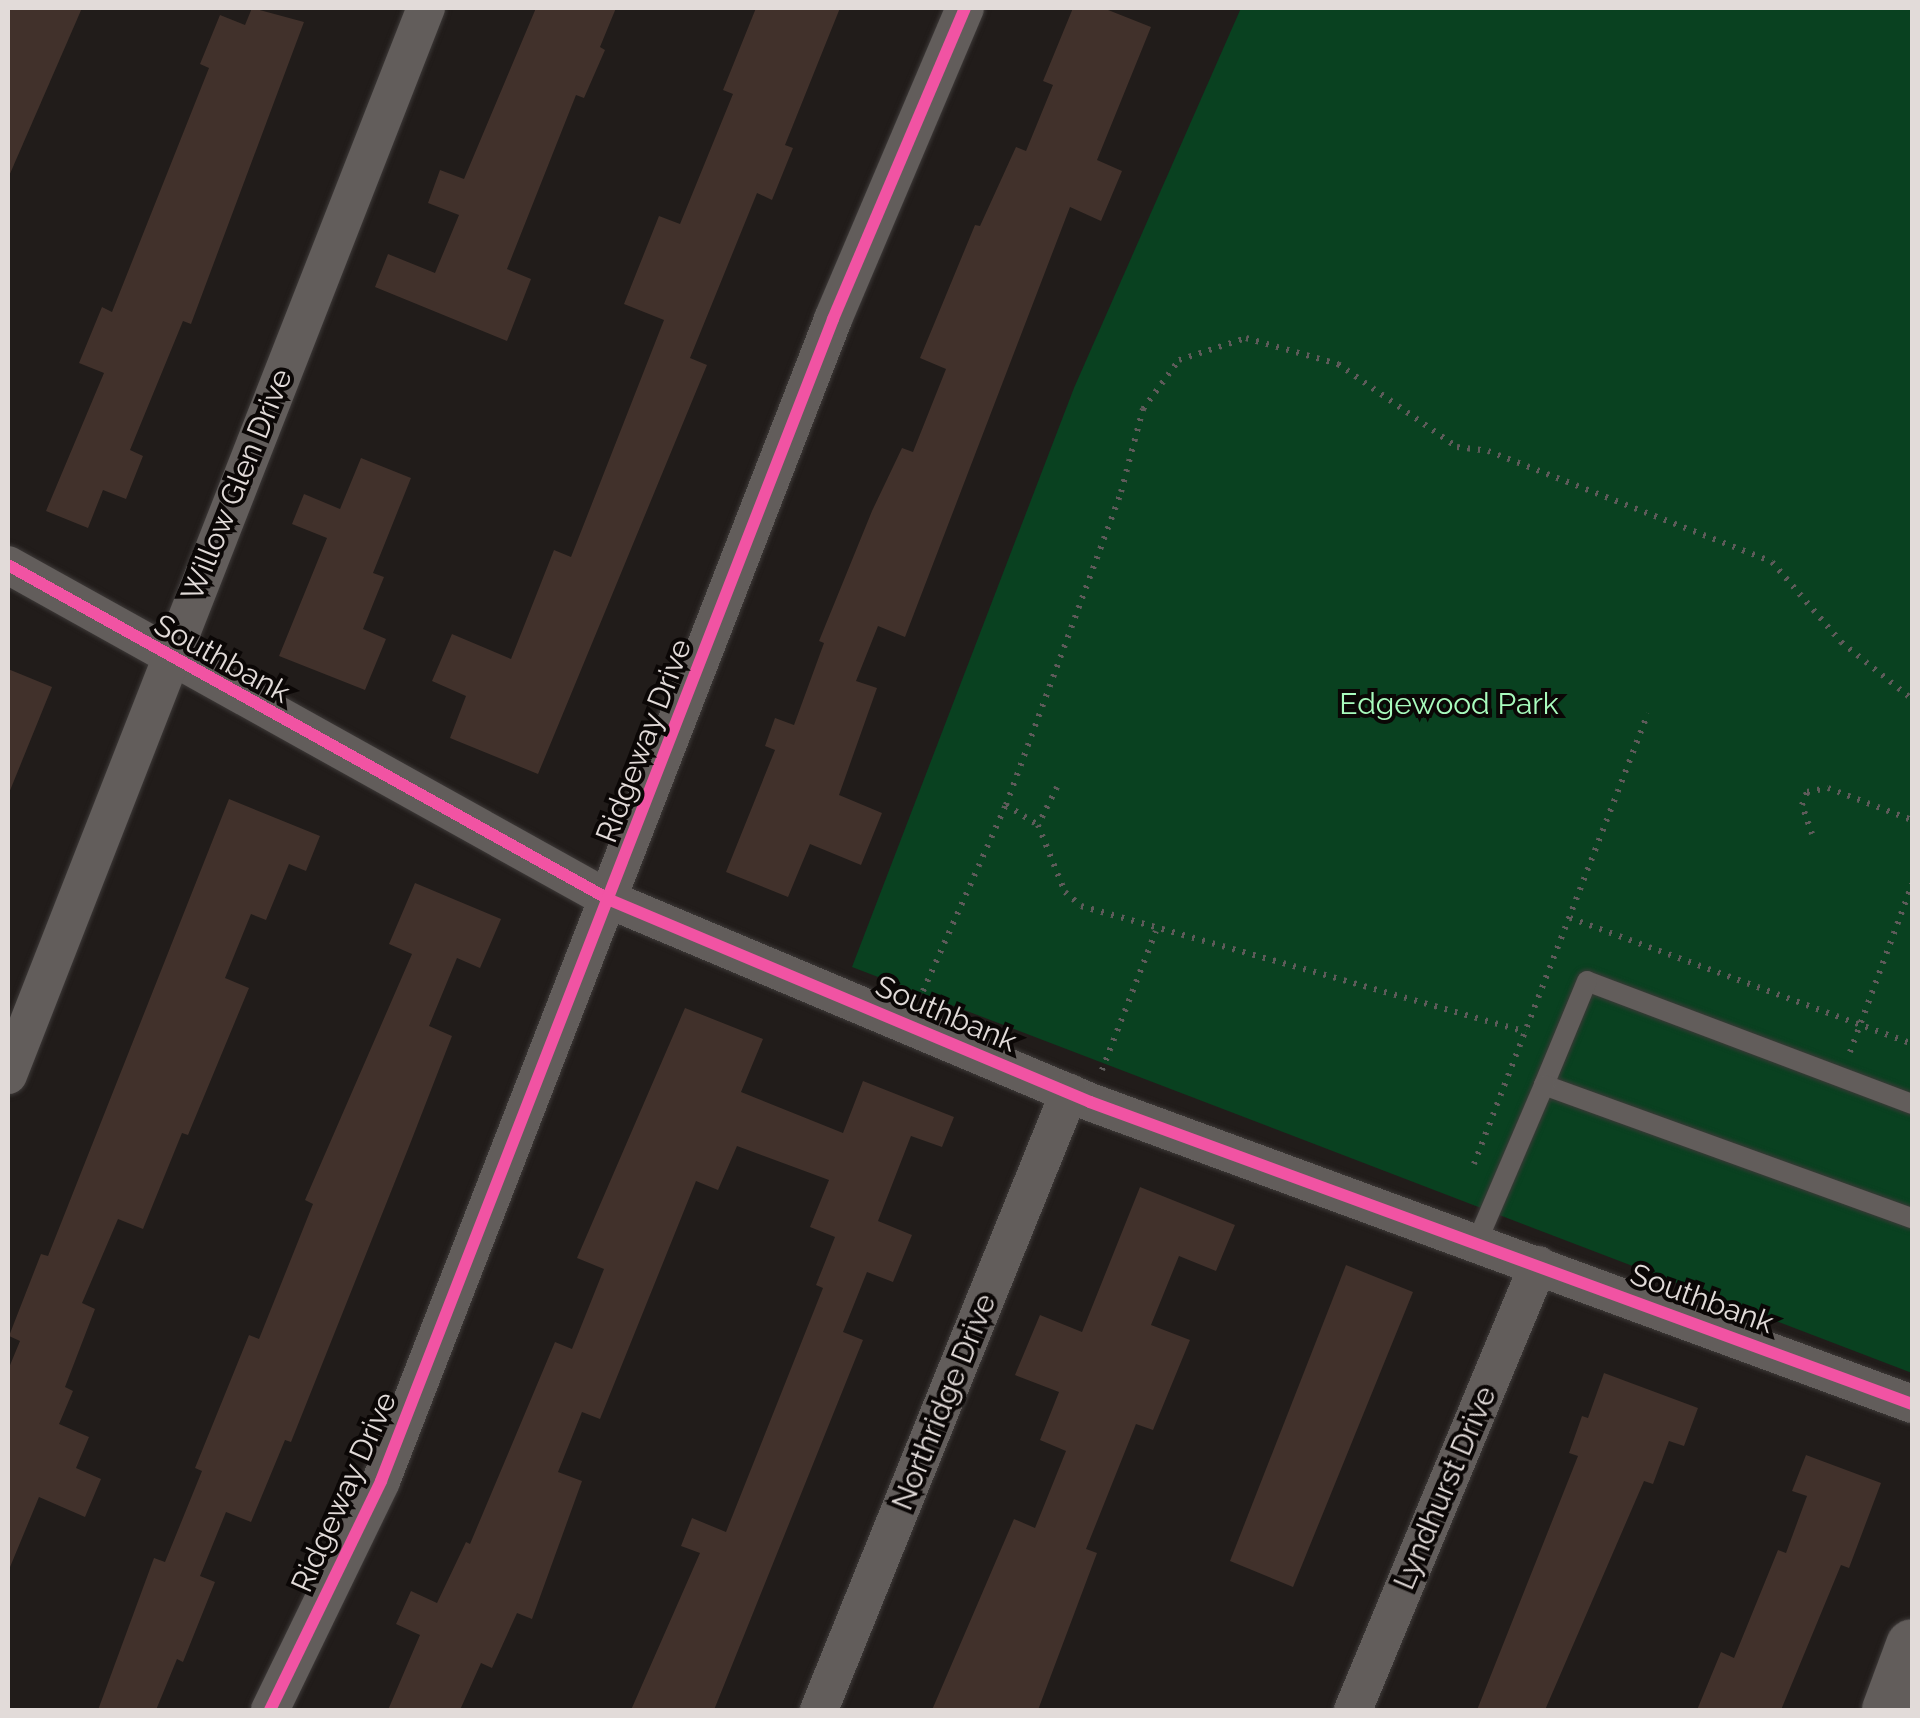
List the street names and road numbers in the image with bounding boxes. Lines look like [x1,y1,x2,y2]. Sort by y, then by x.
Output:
street label: Willow Glen Drive [174,363,300,607]
street label: Southbank [148,607,296,711]
street label: Ridgeway Drive [589,634,699,848]
street label: Southbank [870,968,1022,1060]
street label: Southbank [1626,1256,1778,1342]
street label: Northridge Drive [884,1289,1004,1515]
street label: Lyndhurst Drive [1386,1381,1504,1595]
street label: Ridgeway Drive [284,1386,404,1598]

